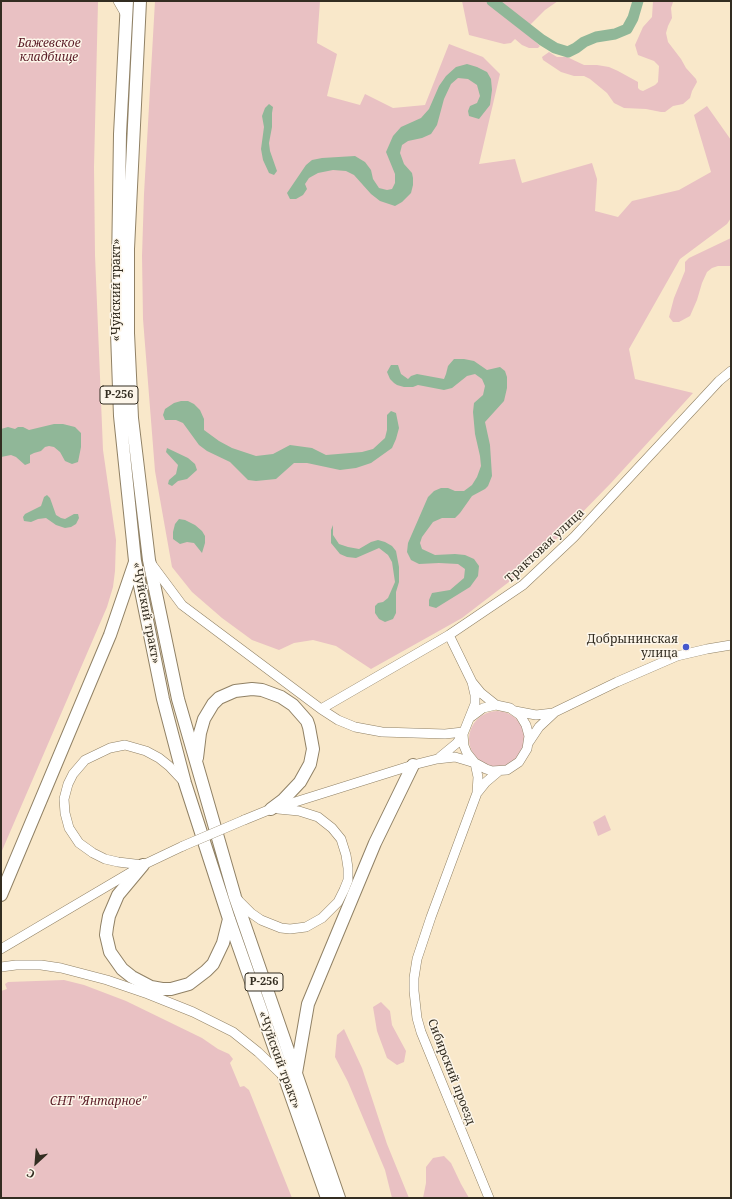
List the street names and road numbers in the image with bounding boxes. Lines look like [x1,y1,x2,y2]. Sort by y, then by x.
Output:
street label: «Чуйский тракт» [110,239,124,341]
road number: Р-256 [100,386,138,404]
street label: Трактовая улица [502,506,588,586]
street label: «Чуйский тракт» [129,561,163,665]
road number: Р-256 [245,973,283,991]
street label: «Чуйский тракт» [255,1009,303,1111]
street label: Сибирский проезд [424,1017,478,1127]

